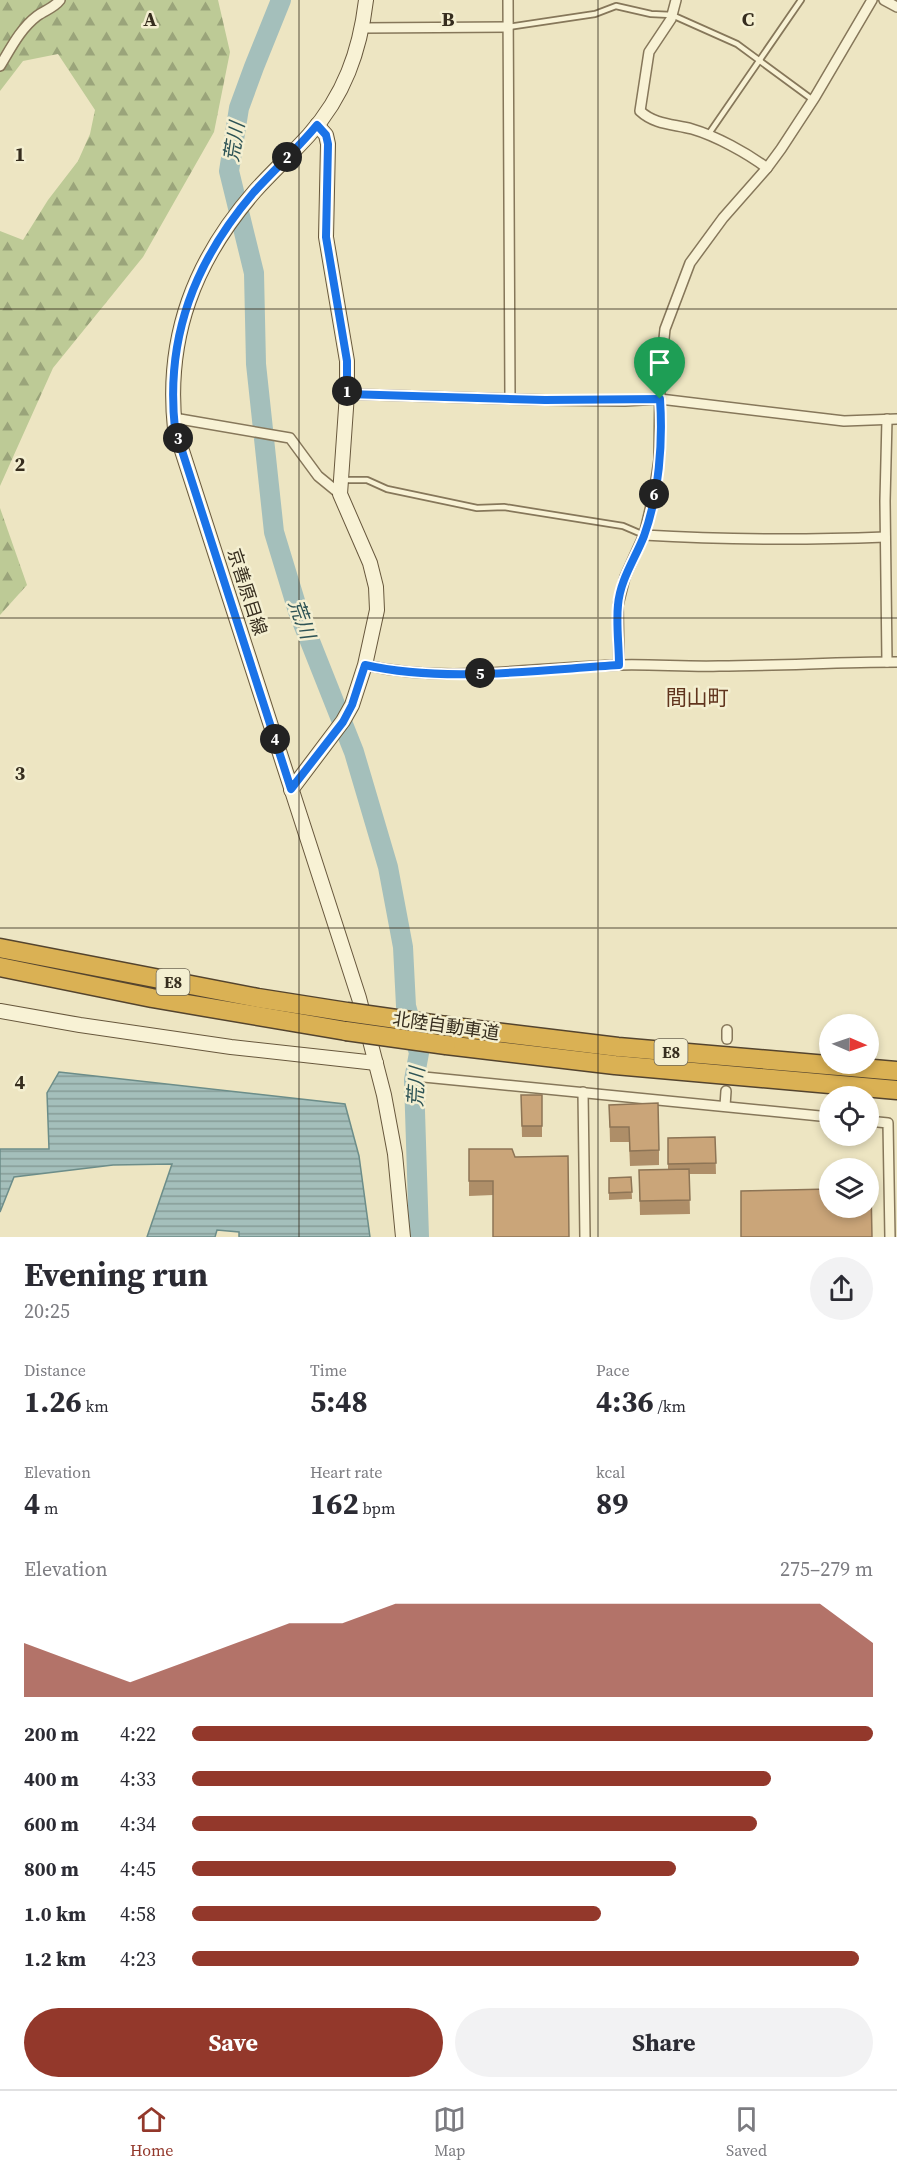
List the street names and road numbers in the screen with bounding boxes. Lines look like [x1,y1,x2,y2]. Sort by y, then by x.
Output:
street label: 京善原目線 [222,545,273,639]
road number: E8 [156,969,190,995]
street label: 北陸自動車道 [391,1006,501,1045]
road number: E8 [654,1039,688,1065]

